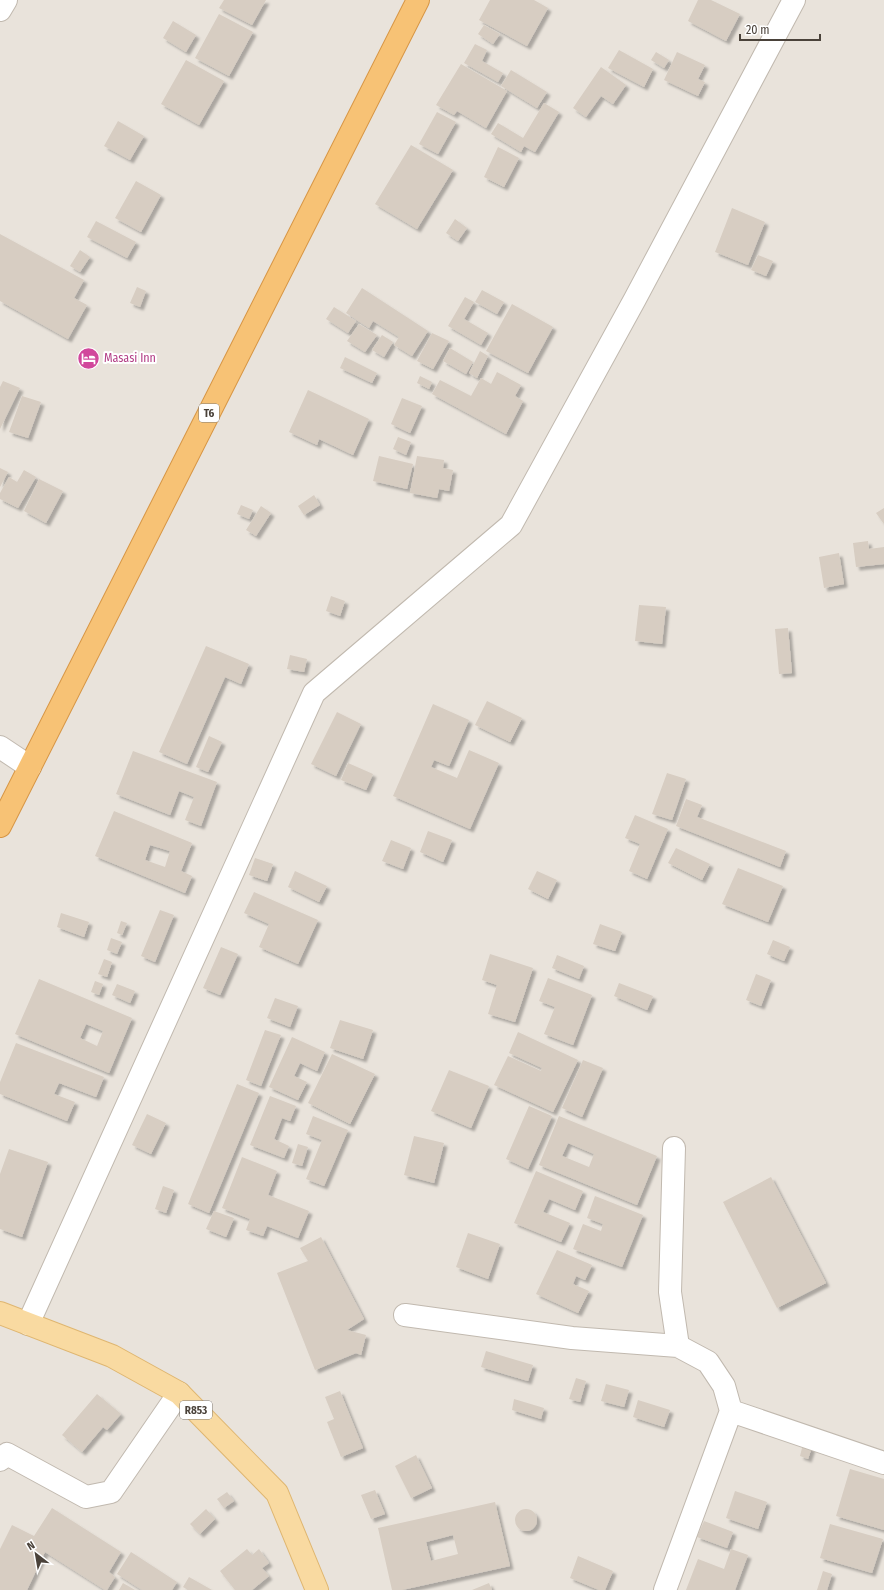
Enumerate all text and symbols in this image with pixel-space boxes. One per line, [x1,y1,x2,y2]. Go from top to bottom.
scale bar [740,16,820,42]
text: 20 m [746,23,770,37]
hotel icon: Masasi Inn [75,345,101,371]
place label: Masasi Inn [104,351,156,365]
road number: T6 [199,404,219,422]
road number: R853 [180,1401,212,1419]
north arrow [16,1534,56,1574]
text: N [25,1539,37,1553]

